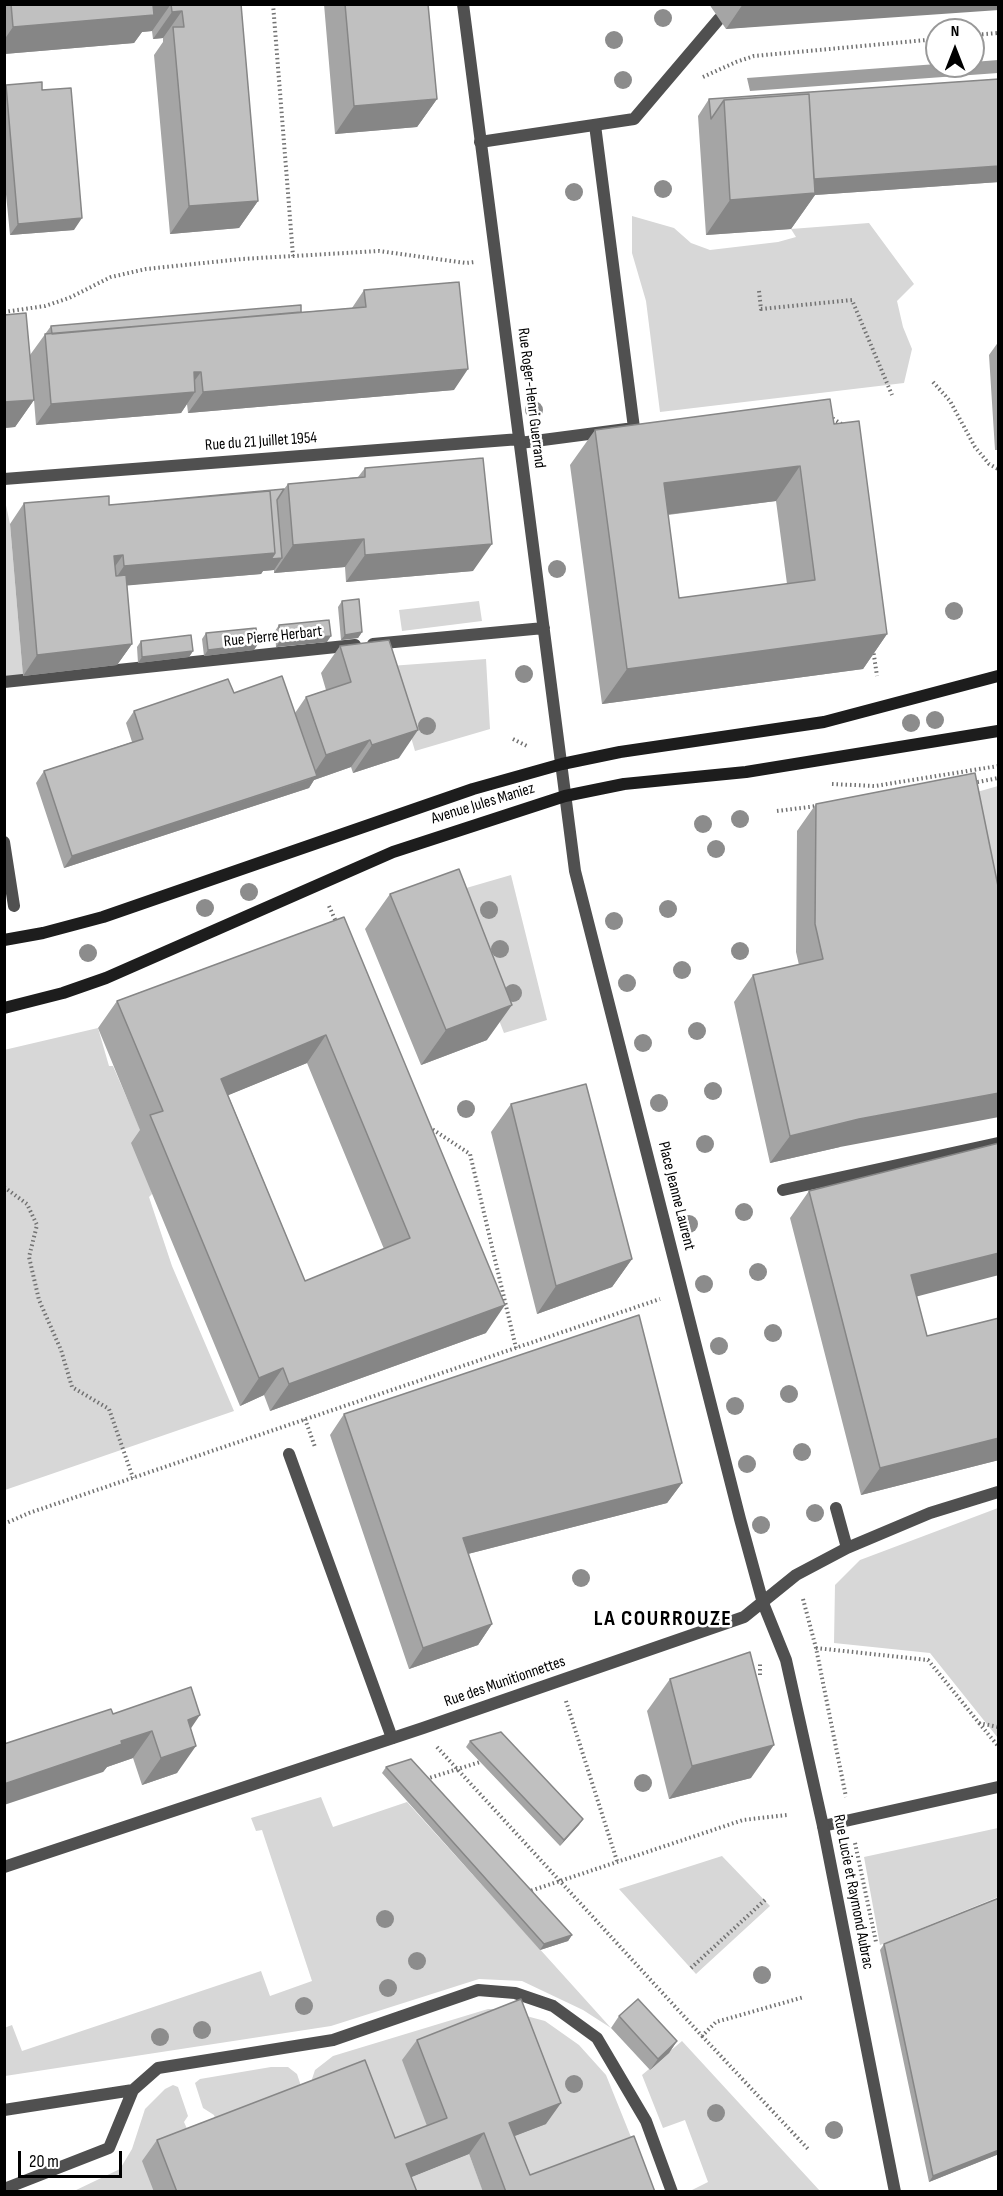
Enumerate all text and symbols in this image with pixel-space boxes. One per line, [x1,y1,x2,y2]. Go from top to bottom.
north arrow [925,18,985,78]
text: N [951,22,959,41]
street label: Rue Roger-Henri Guerrand [513,327,549,469]
street label: Rue du 21 Juillet 1954 [204,429,318,455]
street label: Rue Pierre Herbart [223,622,323,652]
street label: Avenue Jules Maniez [429,779,537,829]
street label: Place Jeanne Laurent [653,1140,699,1252]
district label: LA COURROUZE [594,1606,732,1632]
street label: Rue des Munitionnettes [442,1652,568,1712]
street label: Rue Lucie et Raymond Aubrac [829,1813,877,1971]
scale bar [21,2139,124,2177]
text: 20 m [29,2151,59,2172]

